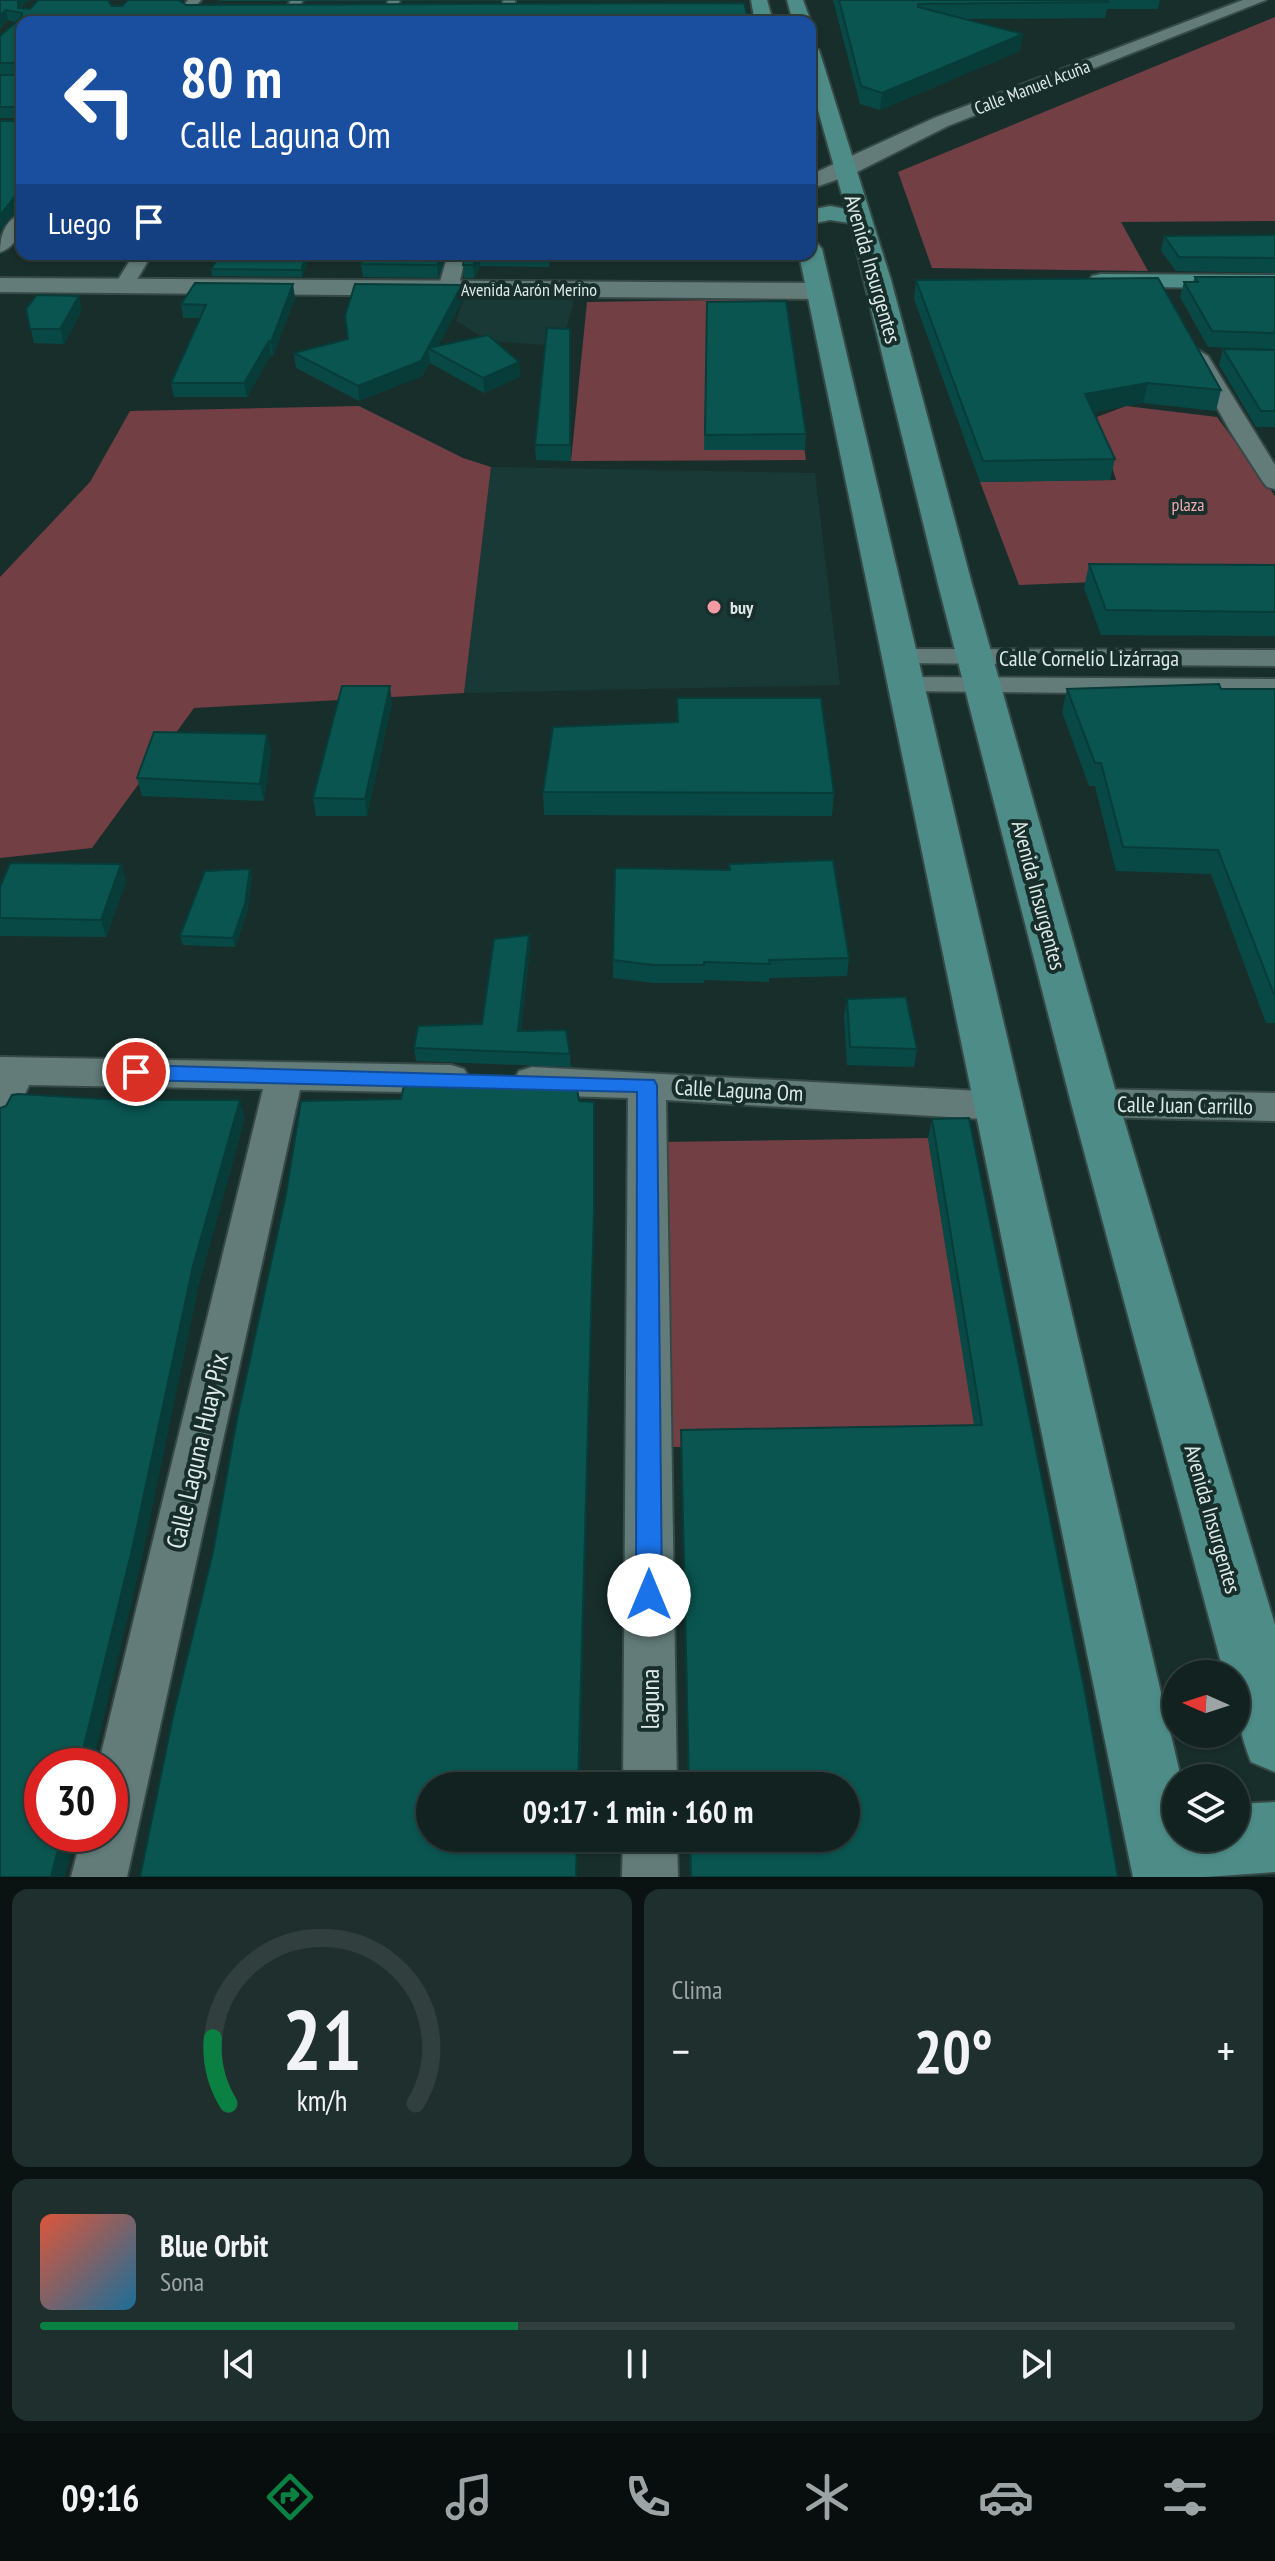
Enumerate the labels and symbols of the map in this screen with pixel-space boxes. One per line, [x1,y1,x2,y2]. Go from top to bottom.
street label: Calle Manuel Acuña [971,54,1093,120]
street label: Avenida Insurgentes [838,191,908,347]
street label: Avenida Aarón Merino [461,278,597,301]
park label: plaza [1172,493,1204,516]
place label: buy [730,596,754,619]
marker: buy [705,598,723,616]
street label: Calle Cornelio Lizárraga [999,644,1179,672]
street label: Avenida Insurgentes [1006,817,1072,973]
pin [102,1038,170,1106]
street label: Calle Laguna Om [674,1073,804,1107]
street label: Calle Juan Carrillo [1117,1090,1253,1120]
street label: Calle Laguna Huay Pix [159,1350,236,1552]
street label: Avenida Insurgentes [1178,1441,1248,1597]
position arrow [607,1553,691,1637]
north arrow [1162,1660,1250,1748]
street label: laguna [633,1669,666,1729]
speed limit sign: 30 [24,1748,128,1852]

